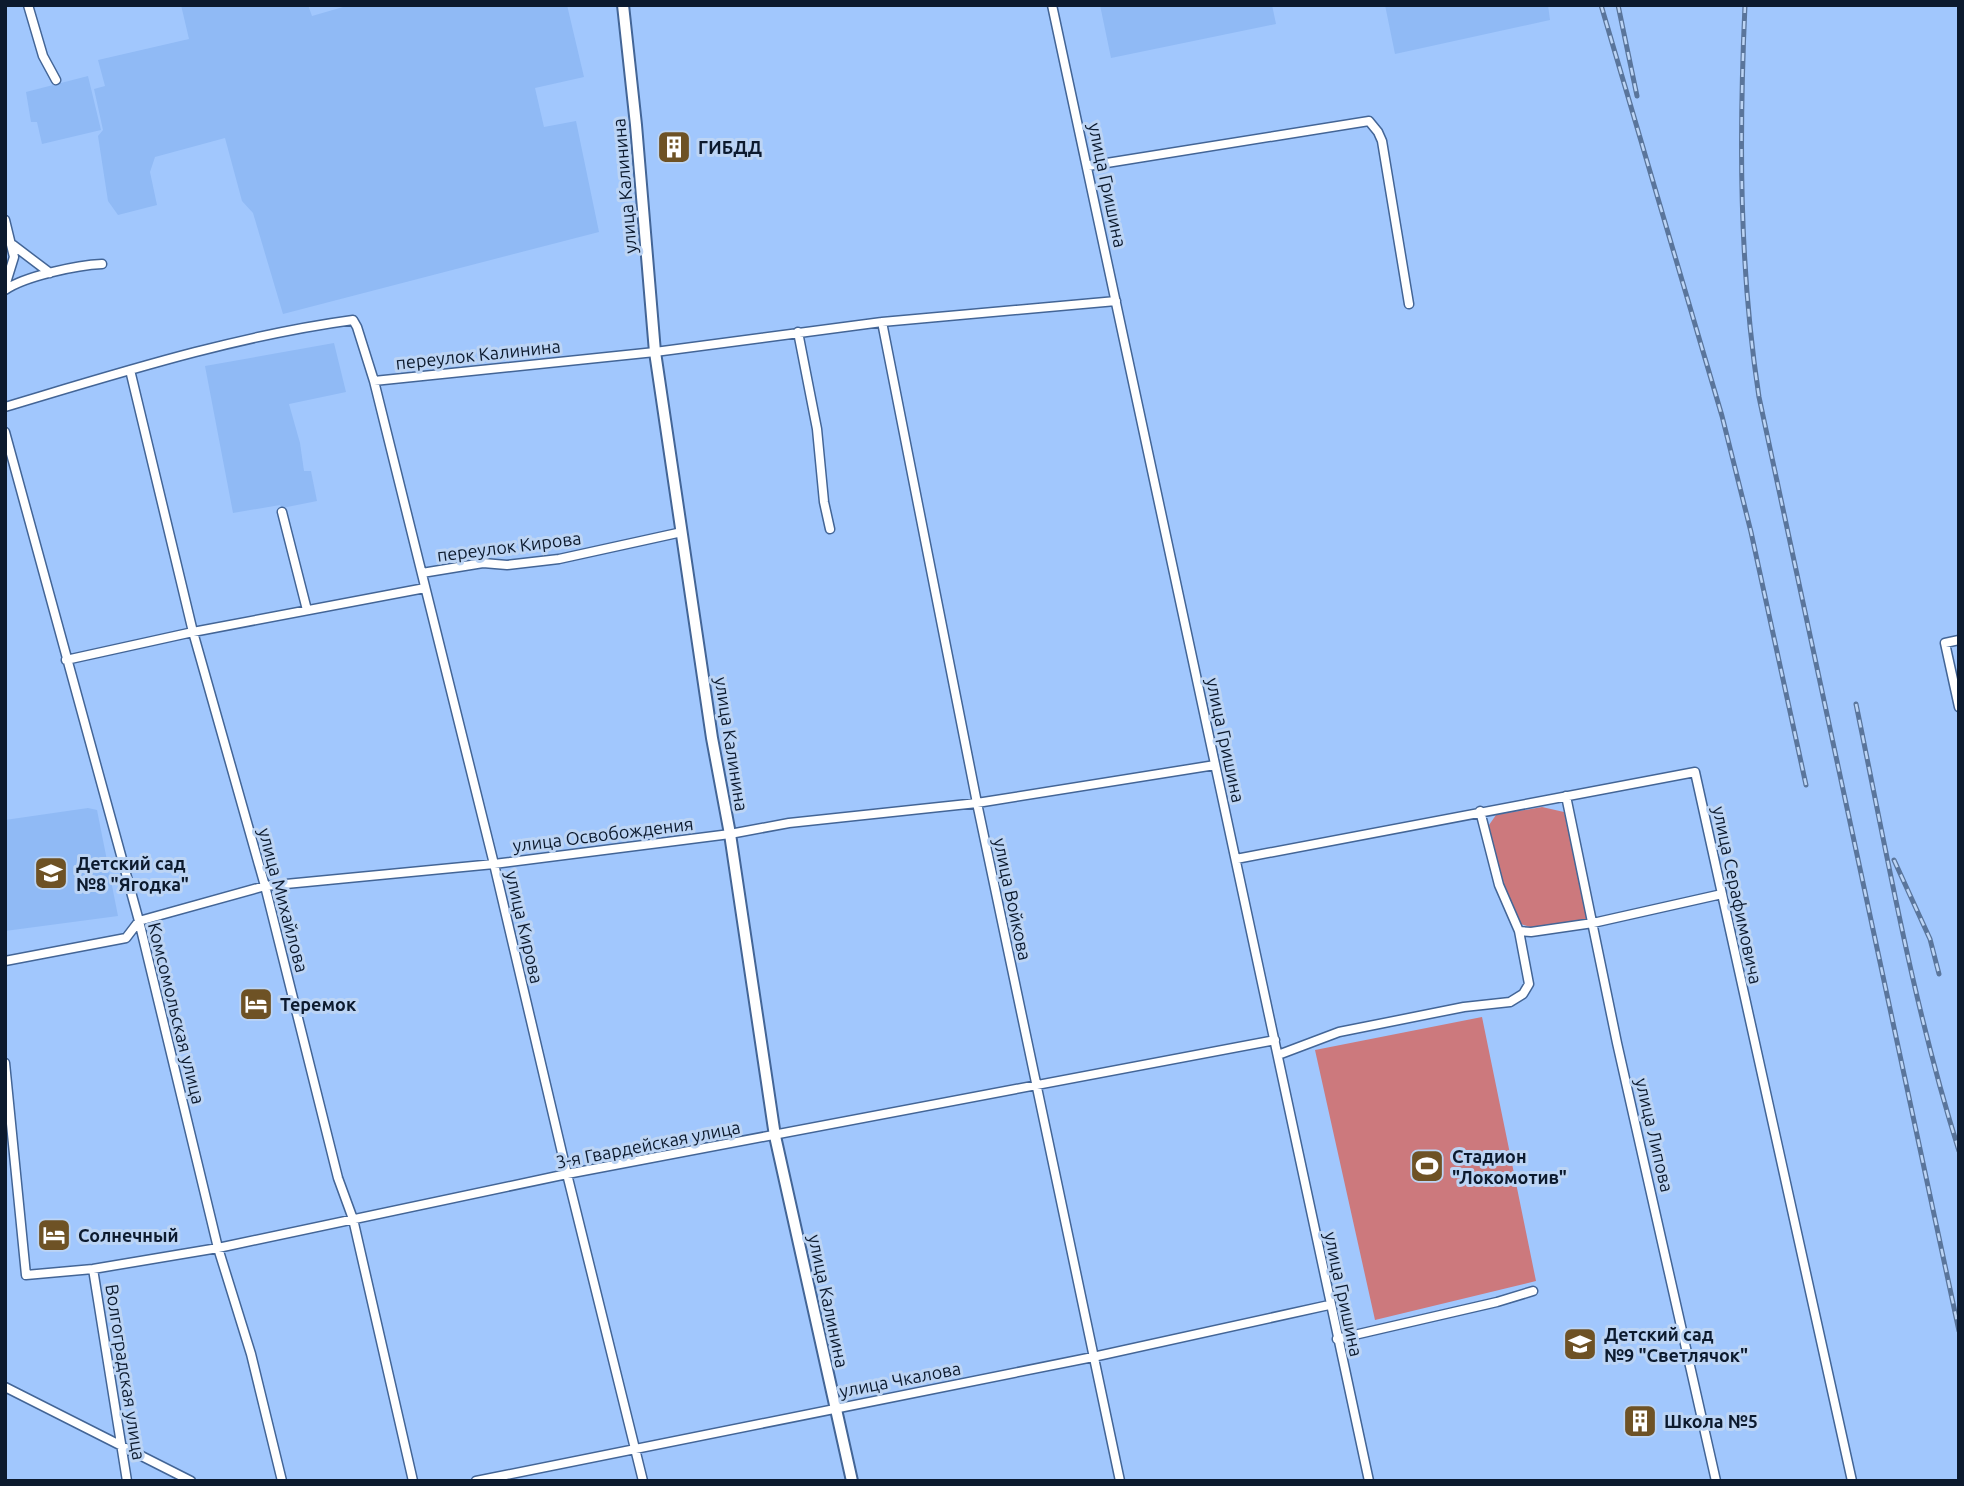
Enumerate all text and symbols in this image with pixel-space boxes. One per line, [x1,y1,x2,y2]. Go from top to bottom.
street label: улица Калинина [608,118,640,254]
street label: улица Гришина [1085,121,1131,249]
building icon: ГИБДД [655,128,693,166]
place label: ГИБДД [698,137,762,157]
street label: переулок Калинина [394,335,562,373]
street label: переулок Кирова [436,527,582,565]
street label: улица Калинина [712,675,752,813]
street label: улица Гришина [1203,676,1249,804]
street label: улица Серафимовича [1709,804,1767,986]
street label: улица Освобождения [511,813,695,855]
street label: улица Михайлова [255,825,313,975]
street label: улица Войкова [990,836,1036,962]
place label: Детский сад №8 "Ягодка" [76,853,189,894]
school or university icon: Детский сад №8 "Ягодка" [32,854,70,892]
street label: улица Кирова [502,869,548,985]
street label: Комсомольская улица [145,920,209,1106]
hotel icon: Теремок [237,985,275,1023]
place label: Теремок [280,994,357,1014]
street label: улица Липова [1632,1076,1678,1194]
street label: 3-я Гвардейская улица [554,1116,742,1172]
place label: Стадион "Локомотив" [1452,1146,1567,1187]
sports icon: Стадион "Локомотив" [1408,1147,1446,1185]
hotel icon: Солнечный [35,1216,73,1254]
place label: Солнечный [78,1225,178,1245]
street label: улица Гришина [1321,1230,1367,1358]
street label: улица Калинина [805,1233,853,1369]
street label: Волгоградская улица [102,1283,150,1461]
place label: Детский сад №9 "Светлячок" [1604,1324,1748,1365]
school or university icon: Детский сад №9 "Светлячок" [1561,1325,1599,1363]
street label: улица Чкалова [838,1357,962,1401]
building icon: Школа №5 [1621,1402,1659,1440]
place label: Школа №5 [1664,1411,1758,1431]

